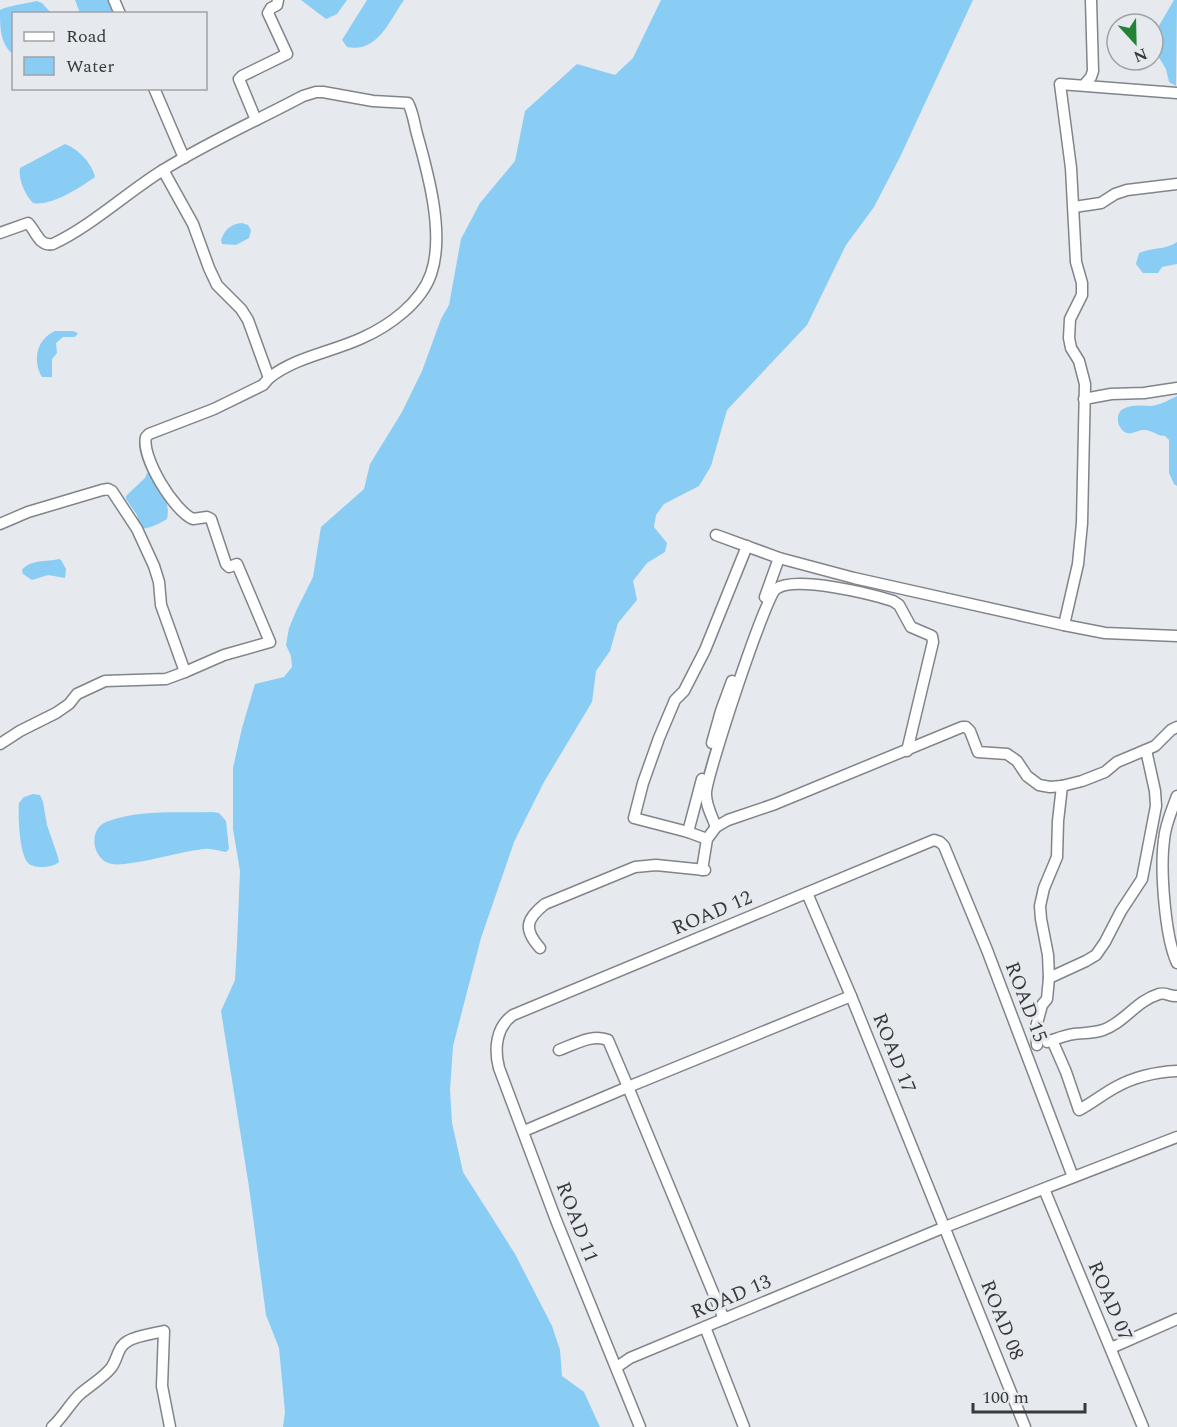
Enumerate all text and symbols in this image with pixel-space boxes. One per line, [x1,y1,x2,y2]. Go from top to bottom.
legend [12,12,207,90]
north arrow [1105,12,1165,72]
text: Road [66,23,107,50]
text: N [1130,41,1151,69]
text: Water [66,53,114,80]
street label: ROAD 12 [667,883,757,943]
street label: ROAD 15 [997,957,1055,1047]
street label: ROAD 17 [864,1008,924,1098]
street label: ROAD 11 [548,1177,606,1267]
street label: ROAD 07 [1080,1256,1140,1346]
street label: ROAD 13 [686,1267,776,1327]
street label: ROAD 08 [972,1275,1032,1365]
scale bar [973,1376,1086,1414]
text: 100 m [982,1384,1029,1411]

